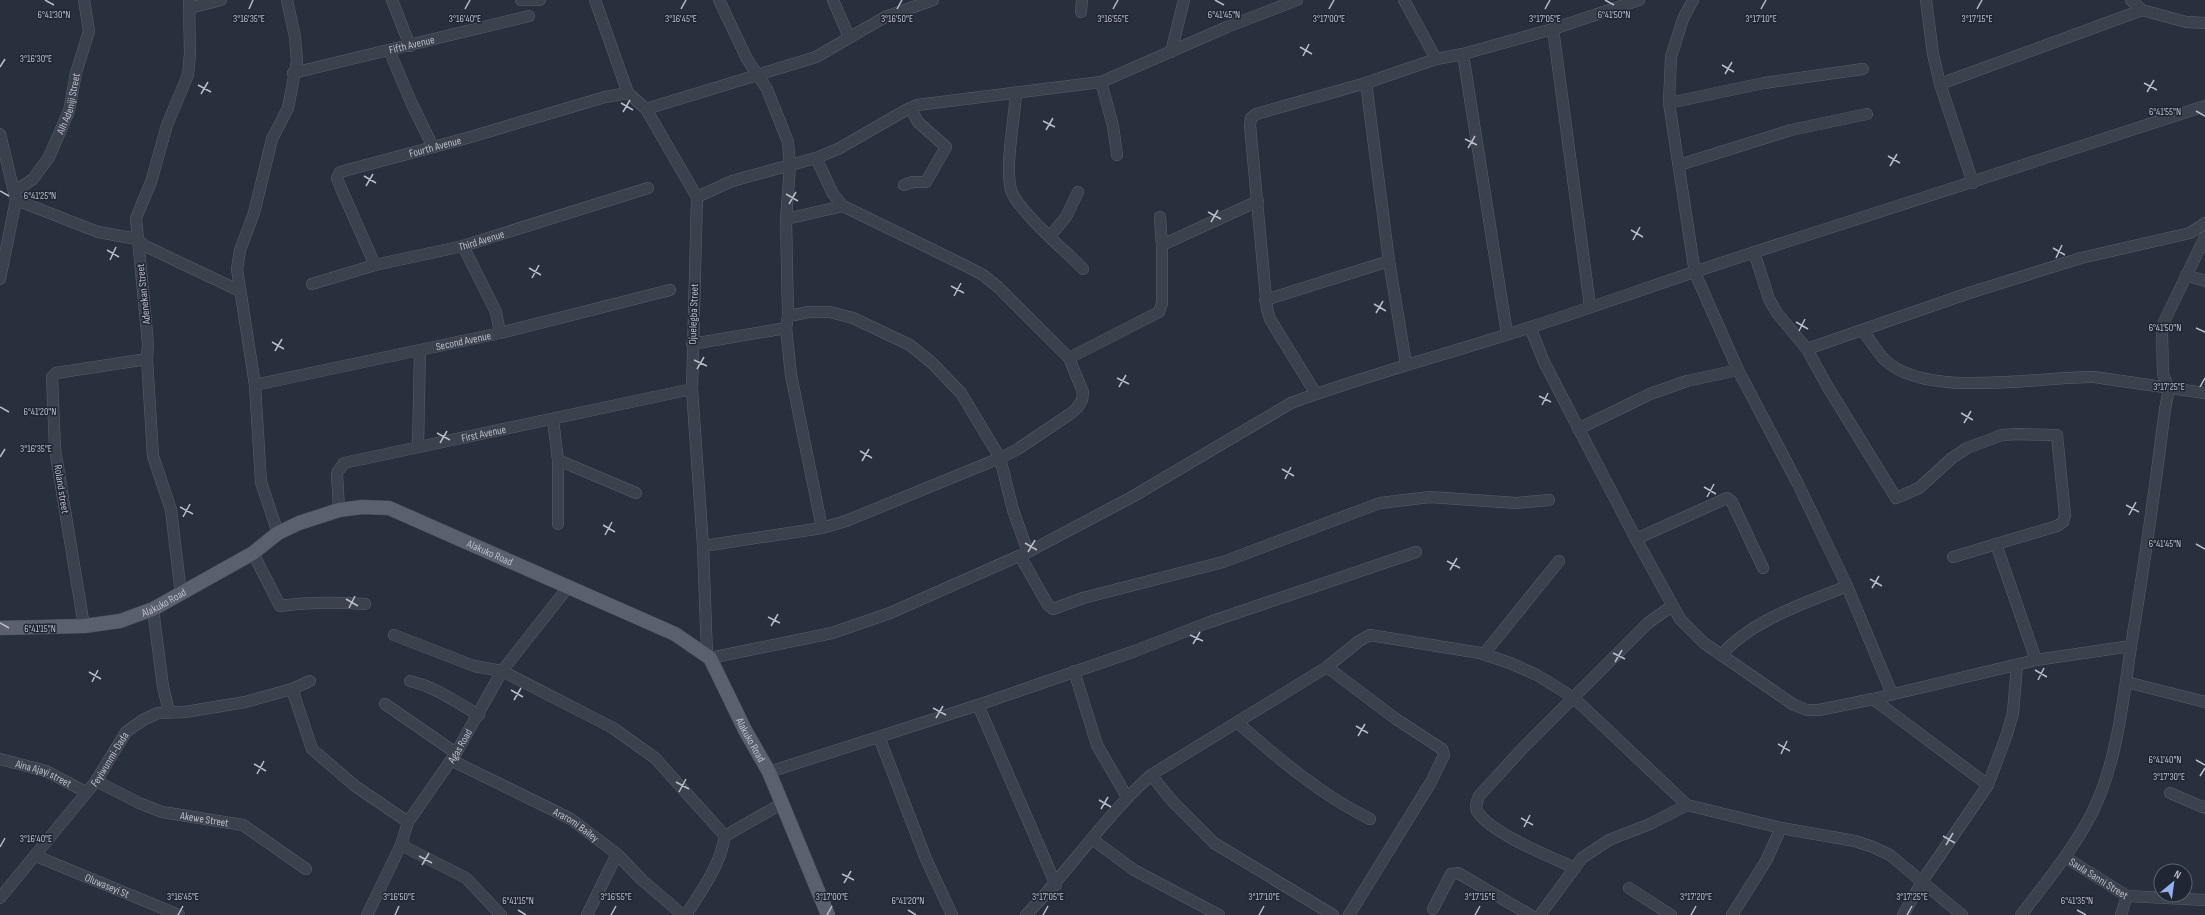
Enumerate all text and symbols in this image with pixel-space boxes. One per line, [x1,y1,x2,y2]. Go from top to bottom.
text: 6°41'30"N [38,9,70,21]
text: 6°41'45"N [1208,9,1240,21]
text: 6°41'50"N [1598,9,1630,21]
text: 3°16'35"E [233,13,265,25]
text: 3°16'40"E [449,13,481,25]
text: 3°16'45"E [665,13,697,25]
text: 3°16'50"E [881,13,913,25]
text: 3°16'55"E [1097,13,1129,25]
text: 3°17'00"E [1313,13,1345,25]
text: 3°17'05"E [1529,13,1561,25]
text: 3°17'10"E [1745,13,1777,25]
text: 3°17'15"E [1961,13,1993,25]
street label: Fifth Avenue [388,33,436,57]
text: 3°16'30"E [20,53,52,65]
street label: Alh Adeniji Street [53,72,83,137]
text: 6°41'55"N [2149,106,2181,118]
street label: Fourth Avenue [408,134,463,160]
text: 6°41'25"N [24,190,56,202]
street label: Third Avenue [457,227,506,254]
street label: Adenekan Street [134,262,153,326]
street label: Ojuelegba Street [686,283,701,345]
text: 6°41'50"N [2149,322,2181,334]
street label: Second Avenue [435,329,492,353]
text: 3°17'25"E [2153,381,2185,393]
text: 6°41'20"N [24,406,56,418]
street label: First Avenue [460,423,507,445]
text: 3°16'35"E [20,443,52,455]
street label: Roland street [51,464,72,515]
street label: Alakuko Road [464,537,515,569]
text: 6°41'45"N [2149,538,2181,550]
street label: Alakuko Road [139,586,189,620]
text: 6°41'15"N [24,623,56,635]
street label: Alakuko Road [733,715,768,765]
street label: Agas Road [444,726,475,767]
street label: Feyiwunmi-Dada [88,730,131,789]
text: 6°41'40"N [2149,754,2181,766]
street label: Aina Ajayi street [13,757,74,791]
text: 3°17'30"E [2153,771,2185,783]
street label: Araromi Bailey [550,805,602,845]
street label: Akewe Street [178,809,230,830]
text: 3°16'40"E [20,833,52,845]
street label: Saula Sanni Street [2067,855,2131,902]
north arrow [2153,863,2193,903]
text: N [2172,868,2183,882]
street label: Oluwaseyi St [83,871,132,901]
text: 3°16'45"E [167,891,199,903]
text: 3°16'50"E [383,891,415,903]
text: 3°16'55"E [600,891,632,903]
text: 3°17'00"E [816,891,848,903]
text: 3°17'05"E [1032,891,1064,903]
text: 3°17'10"E [1248,891,1280,903]
text: 3°17'15"E [1464,891,1496,903]
text: 3°17'20"E [1680,891,1712,903]
text: 3°17'25"E [1896,891,1928,903]
text: 6°41'15"N [502,895,534,907]
text: 6°41'20"N [892,895,924,907]
text: 6°41'35"N [2061,895,2093,907]

